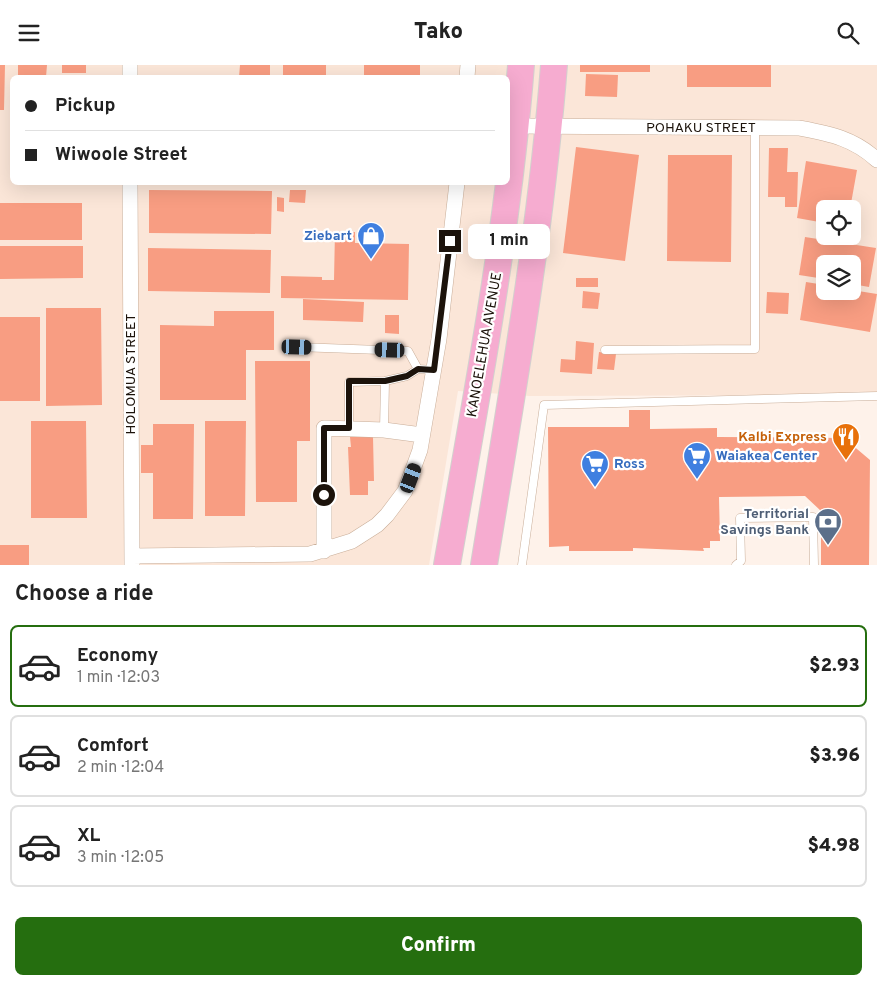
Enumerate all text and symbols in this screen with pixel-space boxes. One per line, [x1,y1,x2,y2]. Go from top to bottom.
icon: menu [15,19,43,47]
text: Tako [414,19,463,46]
icon: search [834,19,862,47]
text: Pickup [55,94,115,118]
street label: POHAKU STREET [646,120,756,137]
text: Wiwoole Street [55,143,188,167]
map controls [816,200,861,300]
button: locate [816,200,861,245]
shop icon: Ziebart [356,221,386,260]
callout: 1 min [468,223,550,259]
place label: Ziebart [304,228,352,245]
route end [439,230,461,252]
text: 1 min [489,231,529,251]
button: layers [816,255,861,300]
street label: KANOELEHUA AVENUE [464,271,506,419]
street label: HOLOMUA STREET [123,314,140,434]
car [281,339,312,355]
car [374,342,405,358]
restaurant icon: Kalbi Express [831,422,861,461]
place label: Kalbi Express [738,429,827,446]
supermarket icon: Waiakea Center [682,441,712,480]
place label: Waiakea Center [716,448,817,465]
supermarket icon: Ross [580,449,610,488]
place label: Ross [614,456,645,473]
car [398,461,423,495]
route start [313,484,335,506]
place label: Territorial Savings Bank [720,506,809,539]
bank icon: Territorial Savings Bank [813,507,843,546]
text: Choose a ride [15,581,153,608]
icon: car [17,644,62,689]
text: Economy [77,644,158,668]
text: $2.93 [809,654,860,678]
text: 1 min · 12:03 [77,668,160,688]
icon: car [17,734,62,779]
text: Comfort [77,734,149,758]
text: $3.96 [809,744,860,768]
text: 2 min · 12:04 [77,758,164,778]
icon: car [17,824,62,869]
text: XL [77,824,100,848]
text: $4.98 [808,834,860,858]
text: 3 min · 12:05 [77,848,164,868]
button: Confirm [15,917,862,975]

